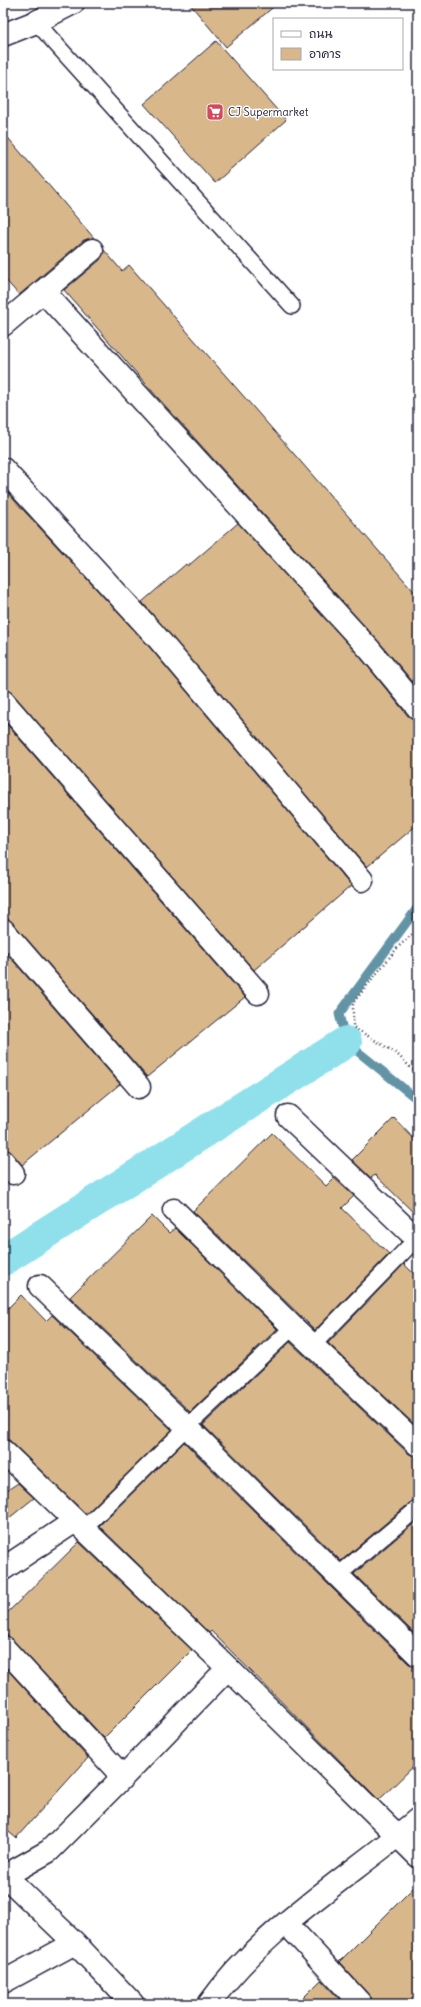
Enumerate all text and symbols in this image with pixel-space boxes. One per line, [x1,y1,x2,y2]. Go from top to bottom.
legend [273,18,403,70]
text: ถนน [309,26,333,41]
text: อาคาร [309,46,341,61]
supermarket icon: CJ Supermarket [205,102,225,122]
place label: CJ Supermarket [228,105,309,119]

